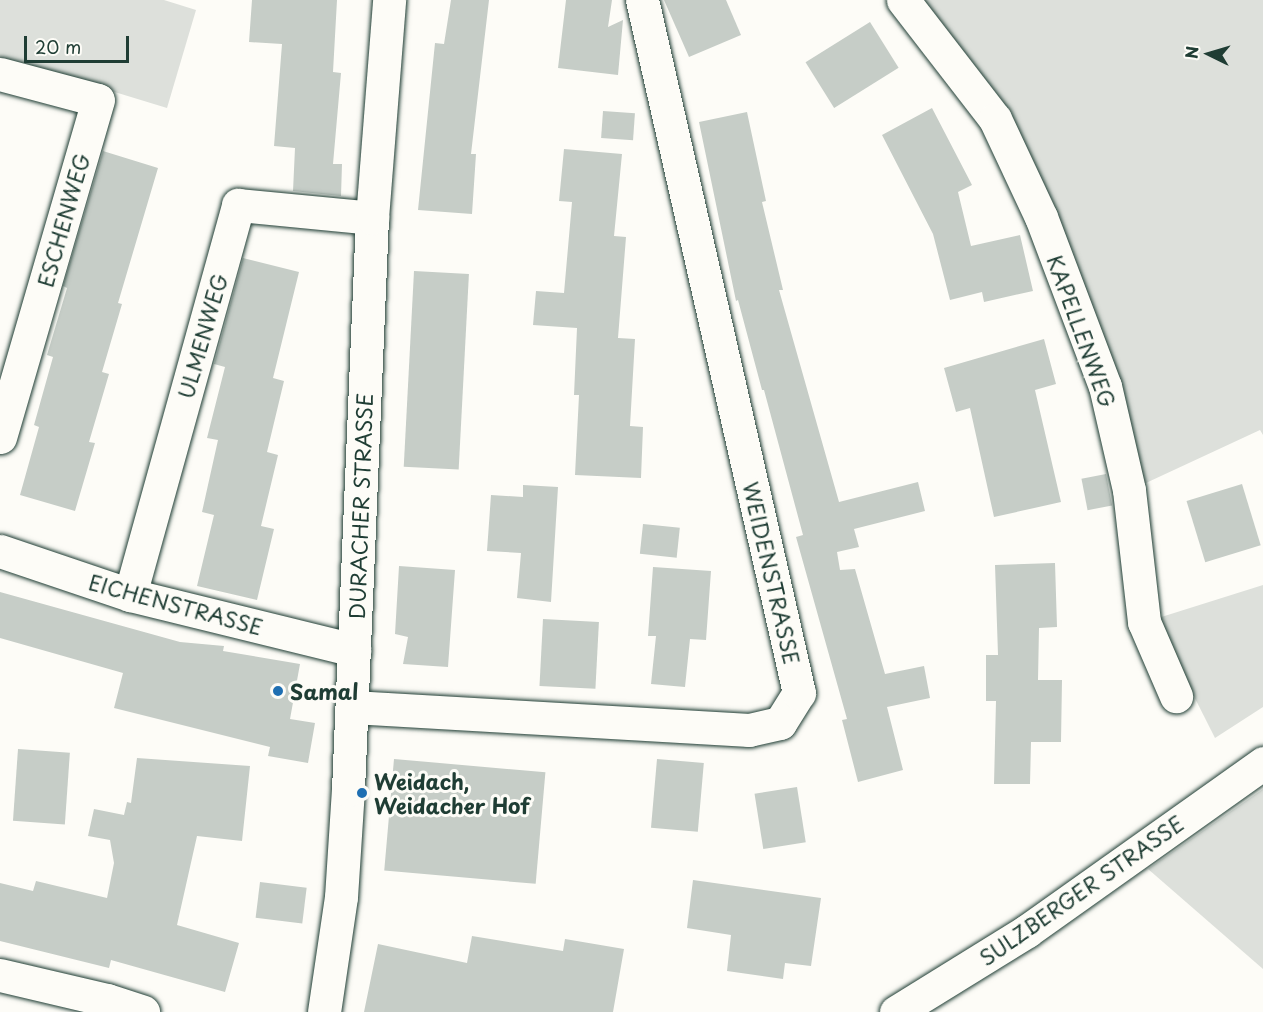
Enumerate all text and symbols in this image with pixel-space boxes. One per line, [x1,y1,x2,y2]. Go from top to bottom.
scale bar [27,24,132,62]
north arrow [1179,24,1239,84]
text: 20 m [35,33,81,60]
text: N [1179,45,1204,60]
street label: ESCHENWEG [32,150,94,290]
street label: KAPELLENWEG [1043,251,1121,411]
street label: ULMENWEG [172,271,232,401]
street label: DURACHER STRASSE [343,392,377,620]
street label: WEIDENSTRASSE [739,479,805,667]
street label: EICHENSTRASSE [86,569,266,639]
place label: Samal [290,678,358,704]
marker: Samal [271,684,285,698]
place label: Weidach, Weidacher Hof [374,768,531,818]
marker: Weidach, Weidacher Hof [355,786,369,800]
street label: SULZBERGER STRASSE [973,809,1189,971]

